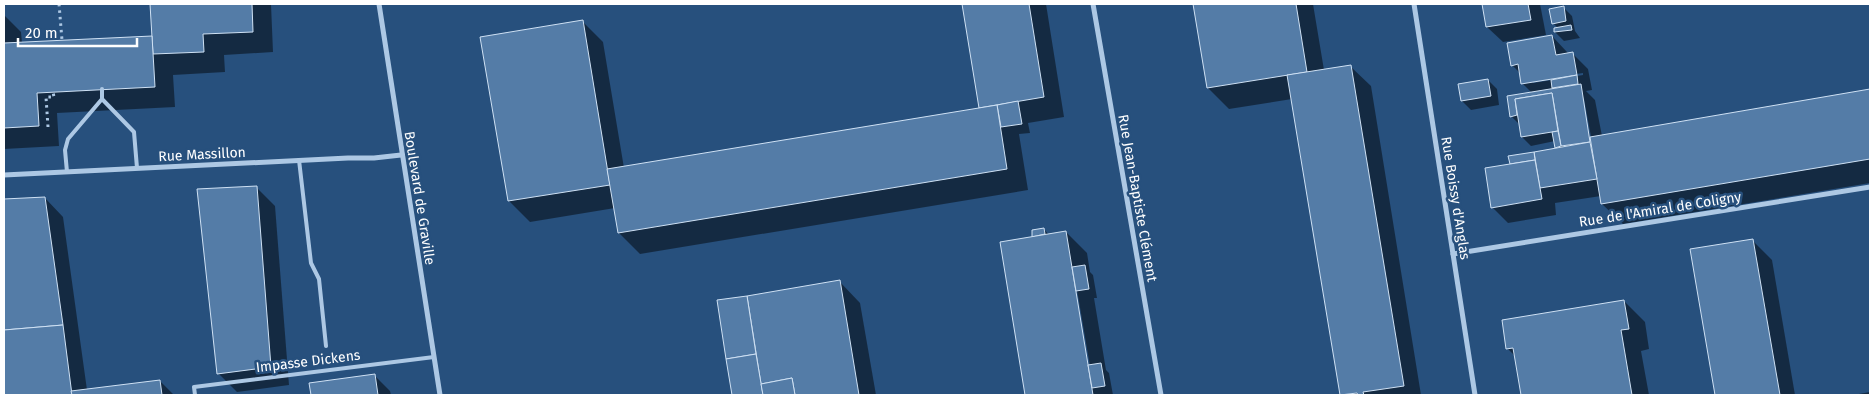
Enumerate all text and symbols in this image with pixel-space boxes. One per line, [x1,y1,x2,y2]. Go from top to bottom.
scale bar [18,15,136,47]
text: 20 m [25,24,58,42]
street label: Rue Jean-Baptiste Clément [1114,113,1161,284]
street label: Boulevard de Graville [401,130,438,266]
street label: Rue Boissy d'Anglas [1437,135,1474,261]
street label: Rue Massillon [158,144,246,165]
street label: Rue de l'Amiral de Coligny [1578,188,1743,231]
street label: Impasse Dickens [255,347,362,376]

